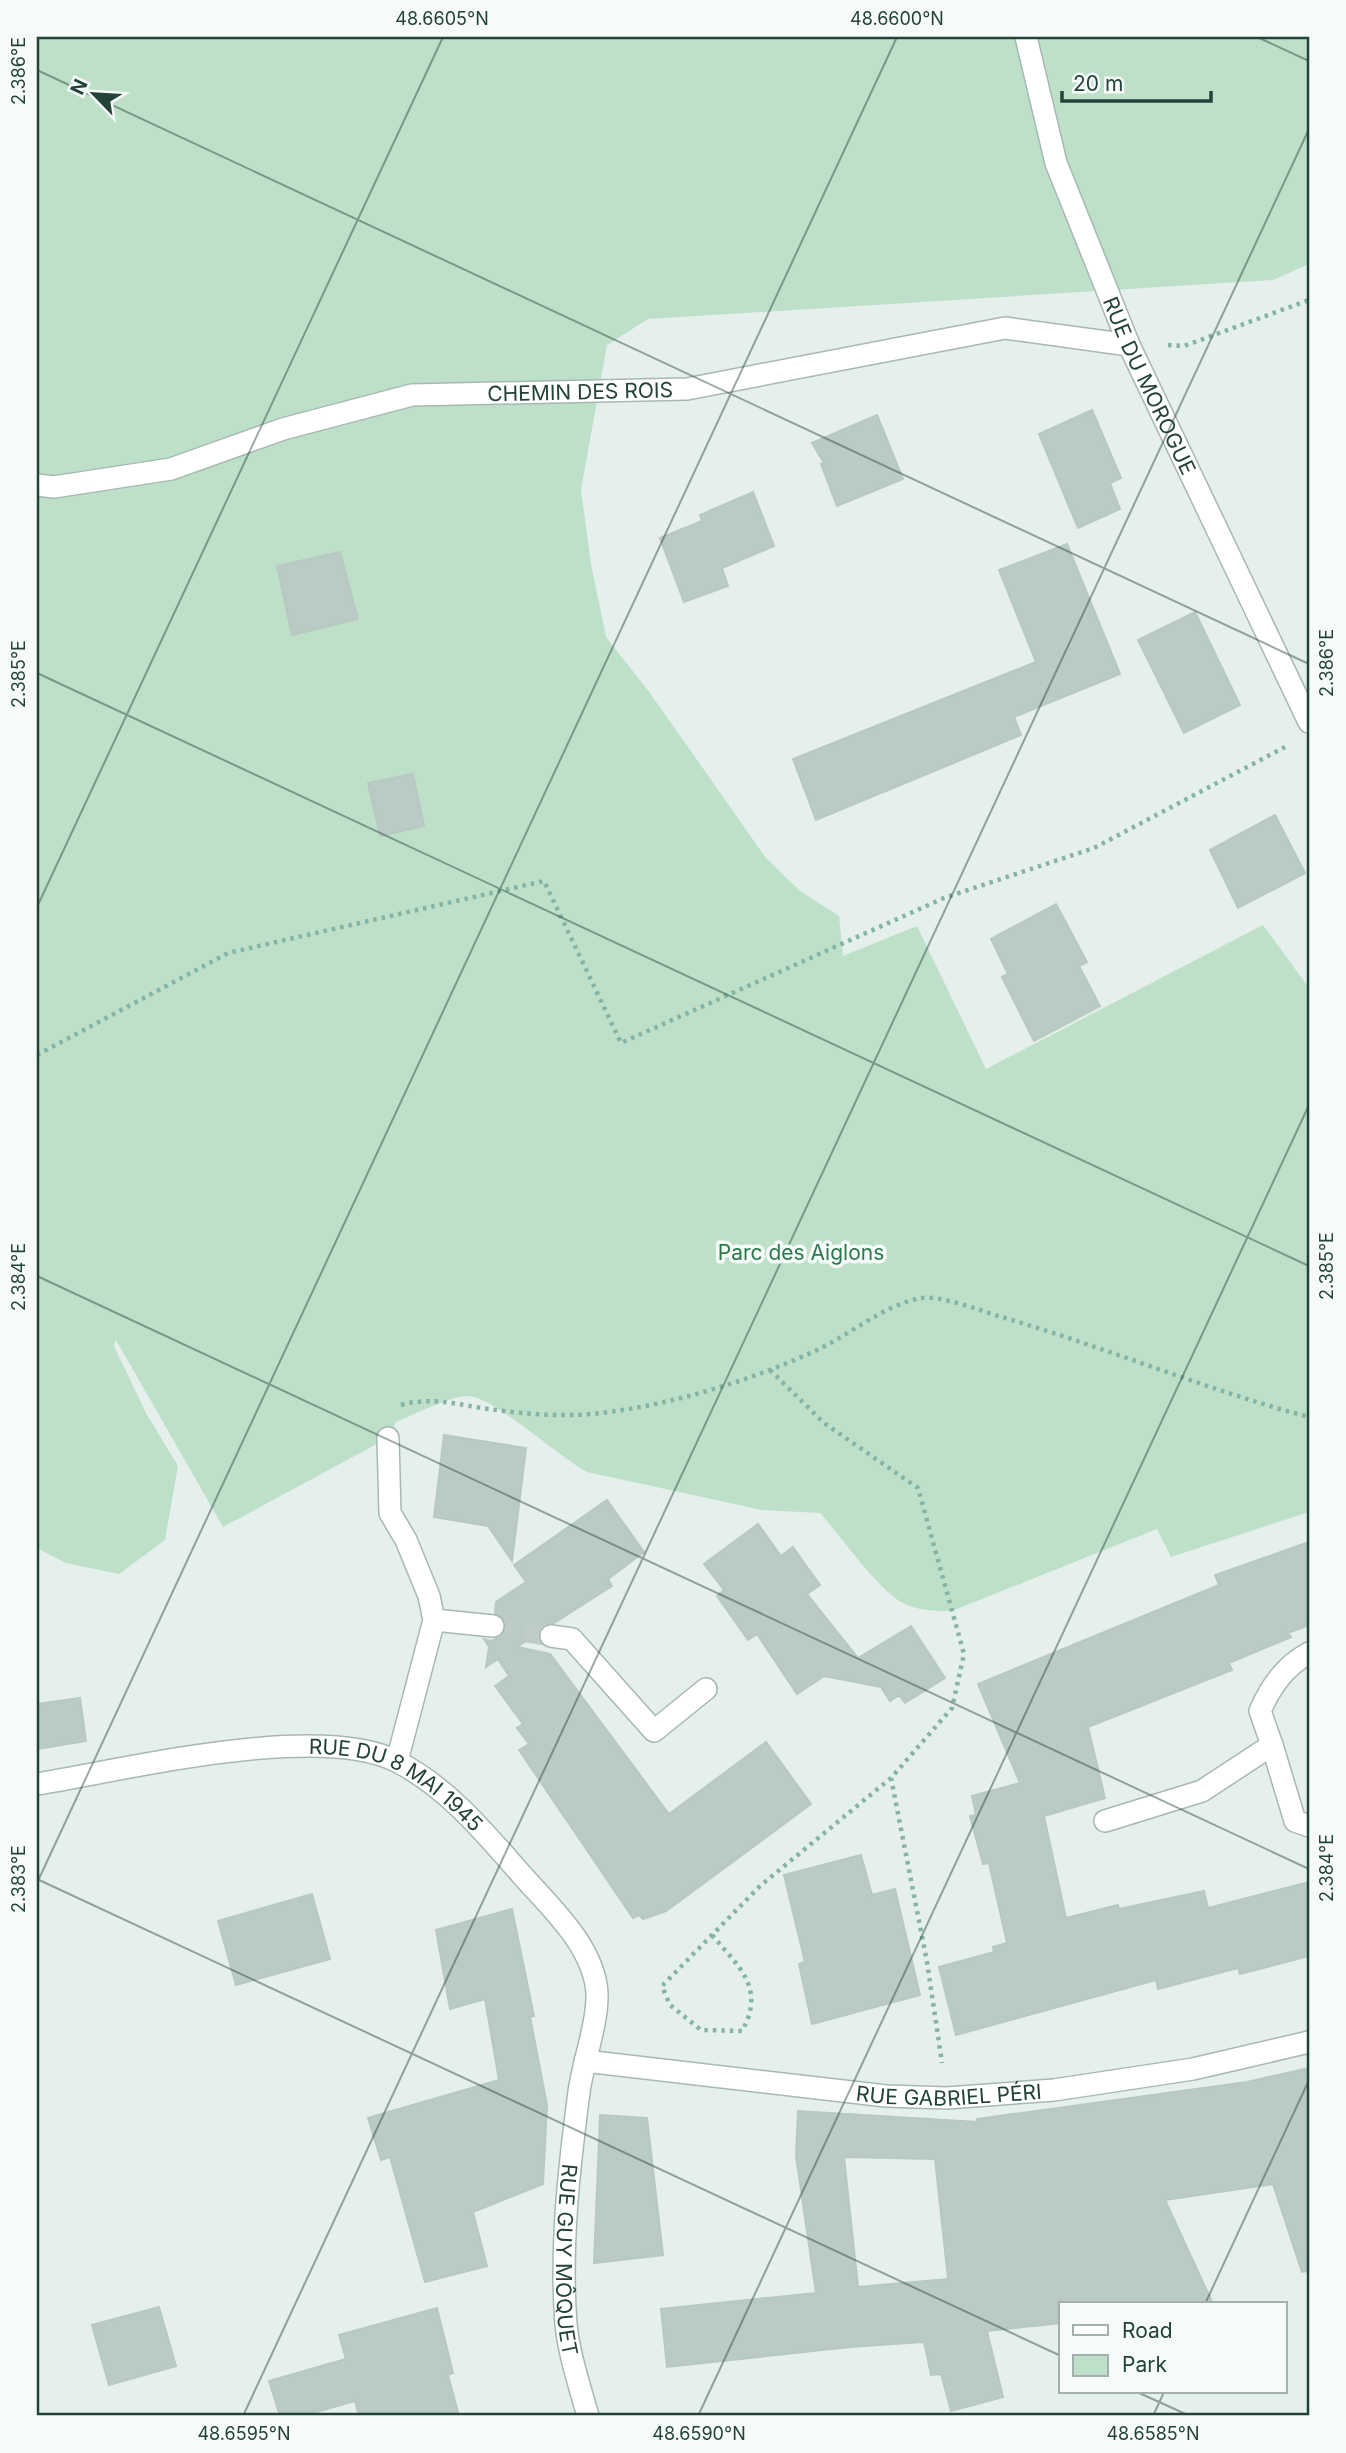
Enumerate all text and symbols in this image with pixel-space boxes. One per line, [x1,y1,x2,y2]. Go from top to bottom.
text: 48.6605°N [395,8,489,29]
text: 48.6600°N [850,8,944,29]
text: 2.386°E [8,37,29,105]
north arrow [60,60,130,130]
scale bar [1062,60,1211,104]
text: 20 m [1073,71,1123,96]
text: N [66,76,93,98]
street label: RUE DU MOROGUE [1098,293,1201,478]
street label: CHEMIN DES ROIS [487,377,673,406]
text: 2.386°E [1316,629,1337,697]
text: 2.385°E [8,640,29,708]
text: 2.385°E [1316,1232,1337,1300]
park label: Parc des Aiglons [718,1240,884,1265]
text: 2.384°E [8,1243,29,1311]
street label: RUE DU 8 MAI 1945 [309,1733,488,1836]
text: 2.384°E [1316,1834,1337,1902]
text: 2.383°E [8,1845,29,1913]
street label: RUE GABRIEL PÉRI [855,2078,1043,2110]
street label: RUE GUY MÔQUET [552,2163,583,2358]
legend [1059,2302,1286,2394]
text: Road [1122,2318,1173,2343]
text: Park [1122,2352,1167,2377]
text: 48.6595°N [197,2423,291,2444]
text: 48.6590°N [652,2423,746,2444]
text: 48.6585°N [1106,2423,1200,2444]

